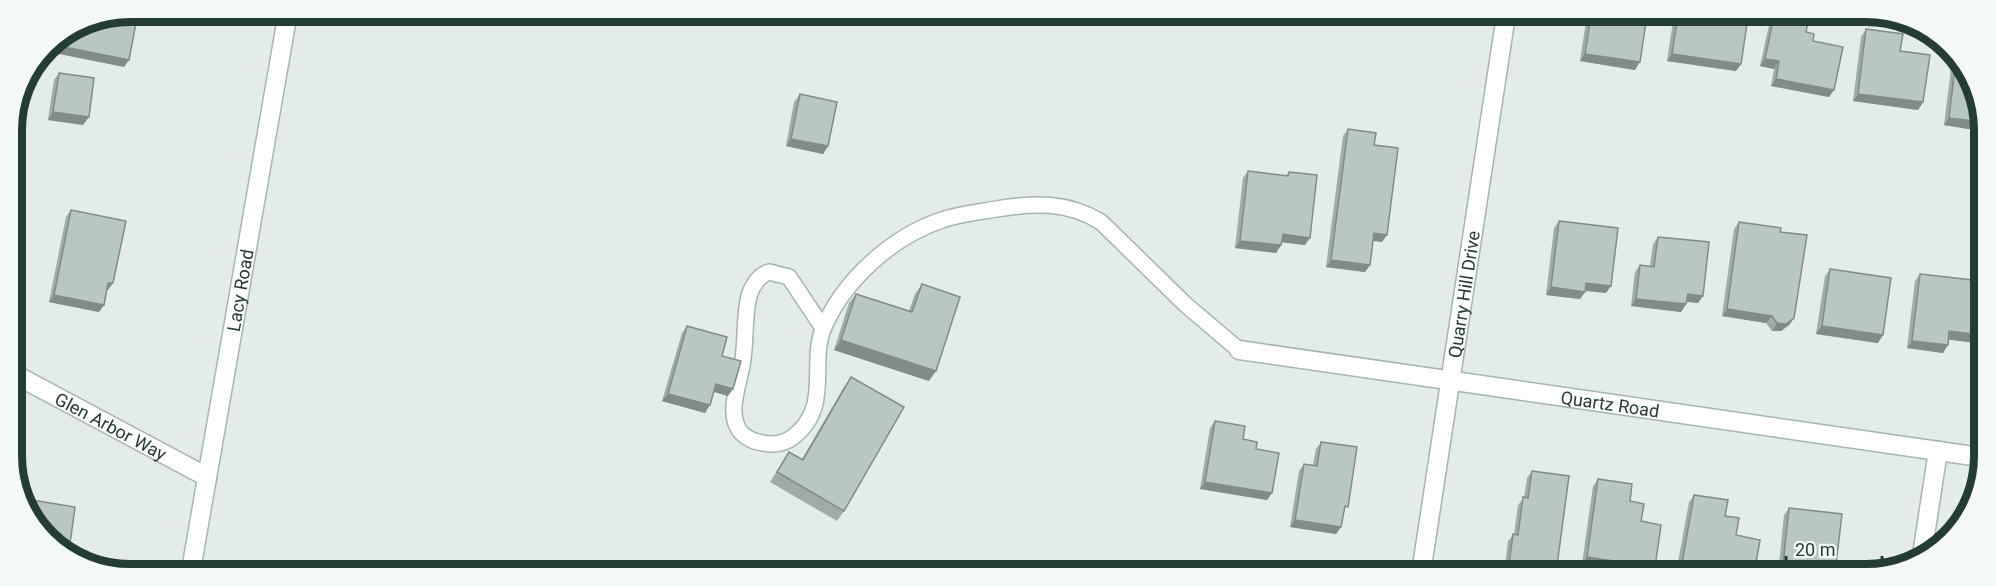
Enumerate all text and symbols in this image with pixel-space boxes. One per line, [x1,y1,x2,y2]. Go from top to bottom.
street label: Quarry Hill Drive [1443,229,1484,359]
street label: Lacy Road [222,247,257,333]
street label: Quartz Road [1560,386,1661,421]
street label: Glen Arbor Way [52,387,171,464]
scale bar [1786,529,1882,567]
text: 20 m [1795,539,1835,560]

